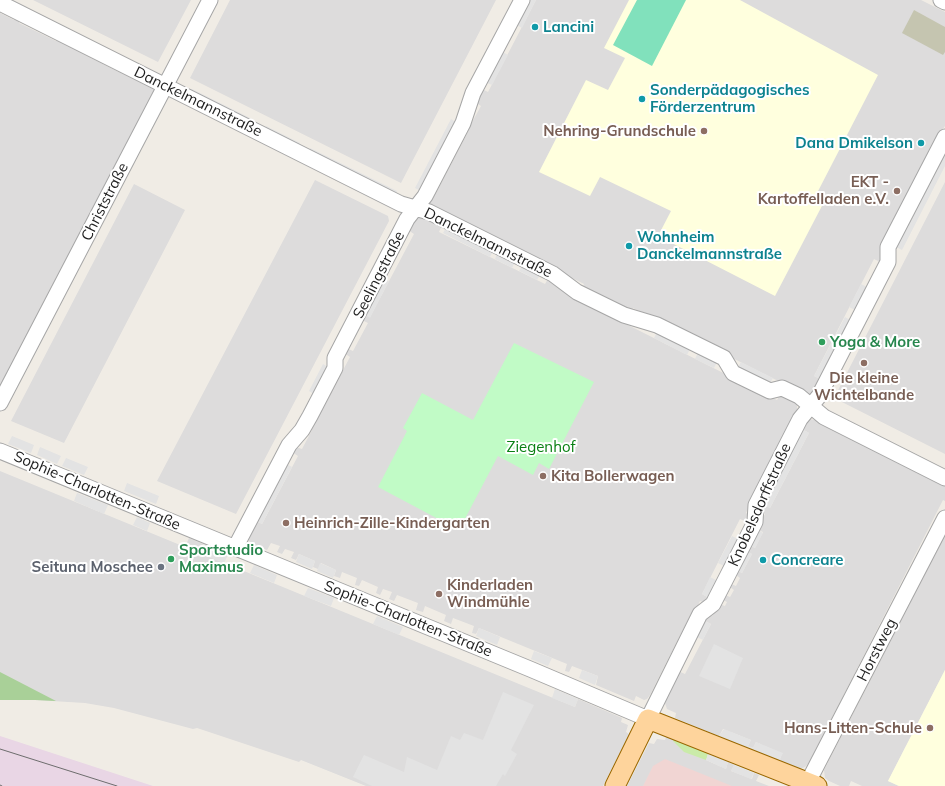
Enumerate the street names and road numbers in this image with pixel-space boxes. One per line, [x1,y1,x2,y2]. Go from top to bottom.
street label: Danckelmannstraße [131,63,265,141]
street label: Christstraße [78,160,132,244]
street label: Danckelmannstraße [421,204,555,282]
street label: Seelingstraße [349,228,409,322]
street label: Knobelsdorffstraße [725,441,795,569]
street label: Sophie-Charlotten-Straße [11,448,183,534]
street label: Sophie-Charlotten-Straße [321,577,495,661]
street label: Horstweg [853,616,901,684]

